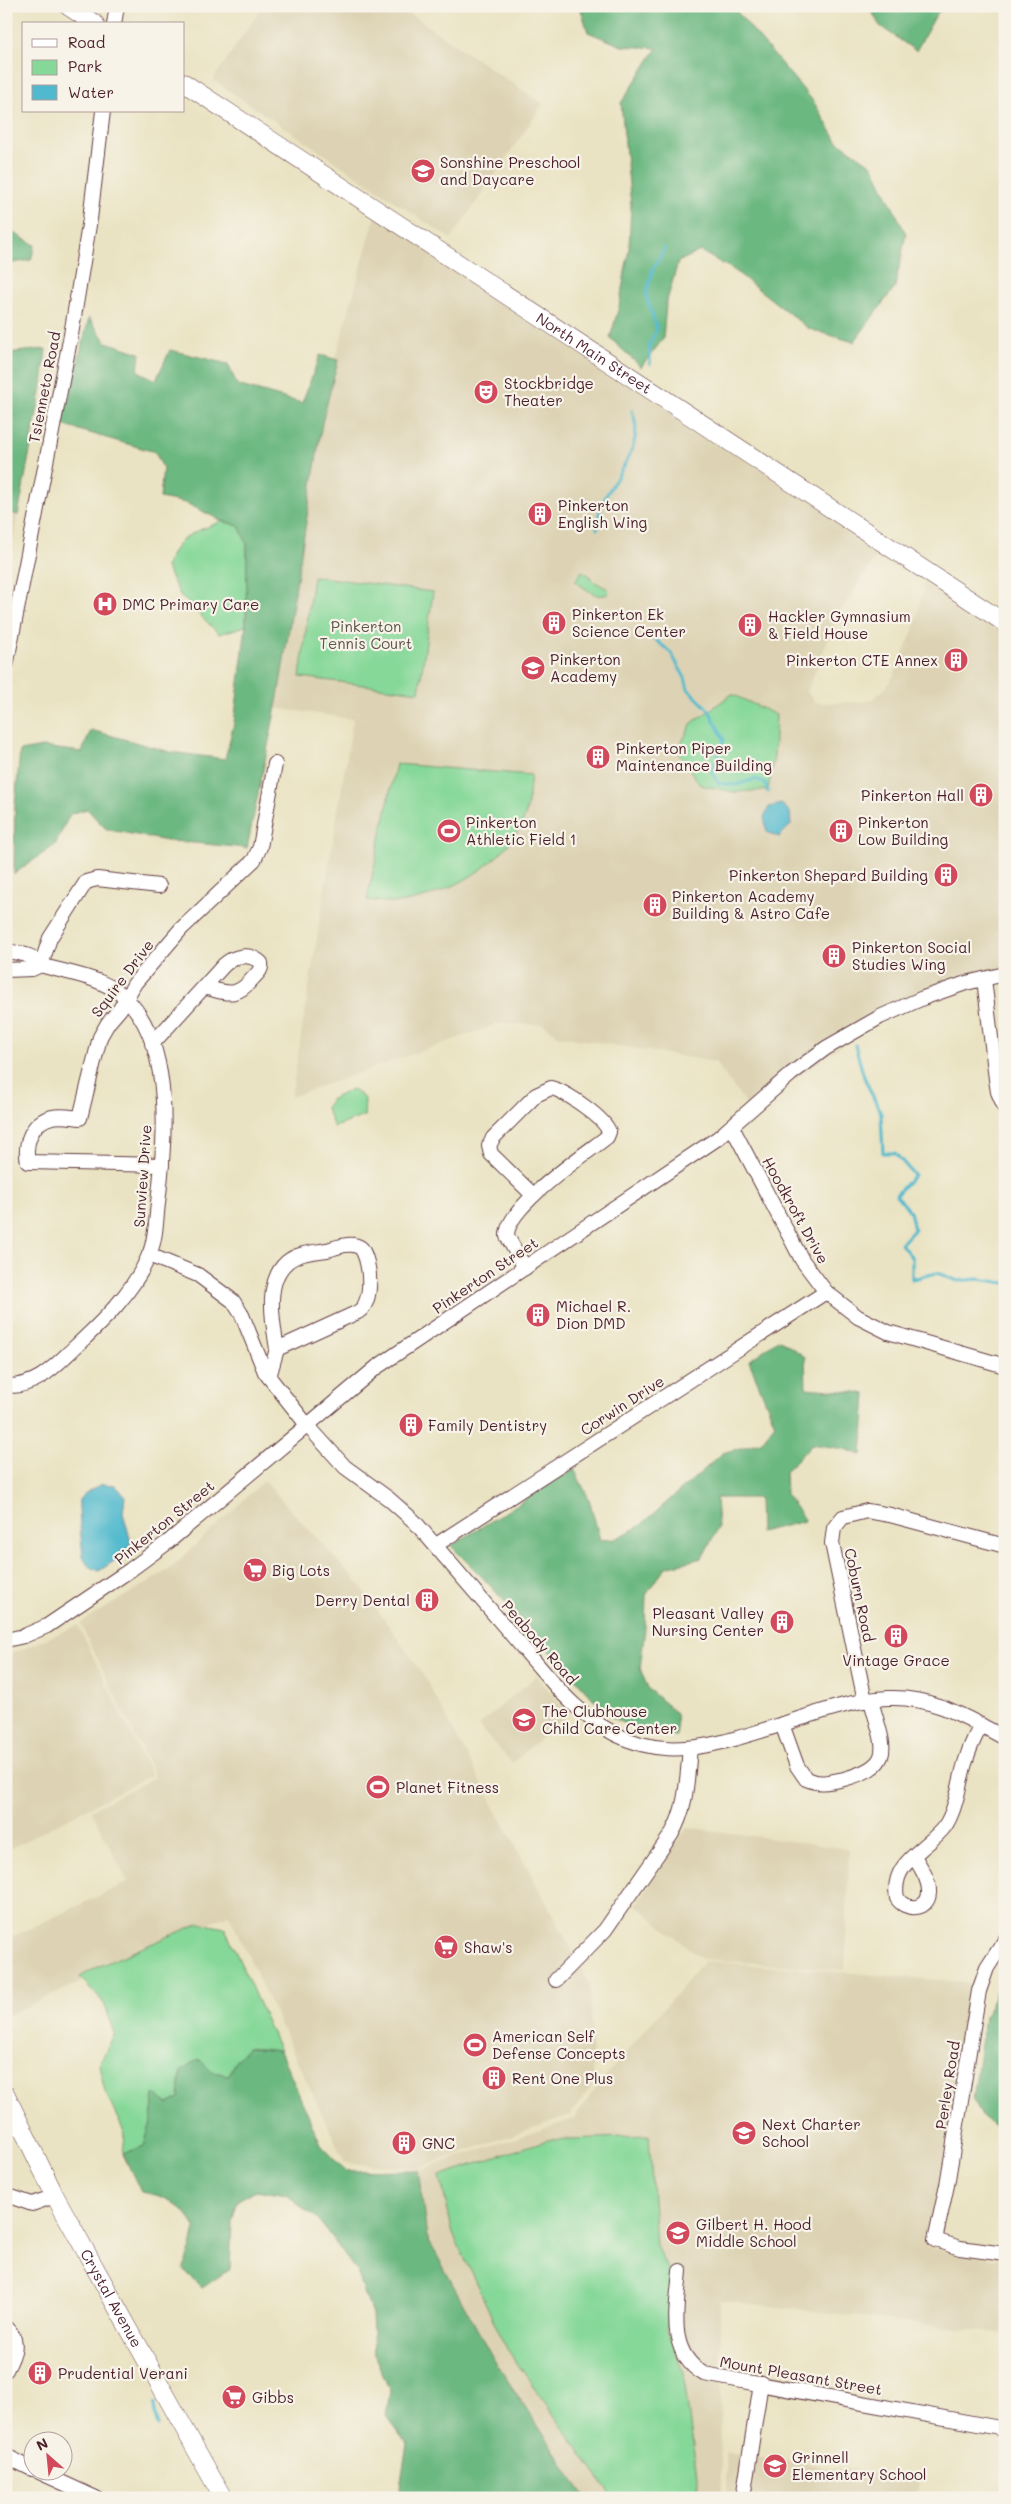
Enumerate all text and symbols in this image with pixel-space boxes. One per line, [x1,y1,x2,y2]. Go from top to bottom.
legend [22,22,185,112]
text: Road [68,32,105,52]
text: Park [68,56,102,76]
text: Water [68,82,114,102]
place label: Sonshine Preschool and Daycare [440,152,581,189]
school or university icon: Sonshine Preschool and Daycare [410,158,436,184]
street label: North Main Street [533,308,656,398]
street label: Tsienneto Road [23,330,65,444]
place label: Stockbridge Theater [504,373,594,410]
theatre icon: Stockbridge Theater [473,379,499,405]
place label: Pinkerton English Wing [558,495,648,532]
building icon: Pinkerton English Wing [527,501,553,527]
hospital icon: DMC Primary Care [92,591,118,617]
place label: DMC Primary Care [122,594,259,614]
place label: Pinkerton Ek Science Center [572,604,686,641]
place label: Hackler Gymnasium & Field House [768,606,911,643]
building icon: Pinkerton Ek Science Center [541,610,567,636]
building icon: Hackler Gymnasium & Field House [737,612,763,638]
park label: Pinkerton Tennis Court [320,616,412,653]
building icon: Pinkerton CTE Annex [943,647,969,673]
place label: Pinkerton Academy [550,649,621,686]
place label: Pinkerton CTE Annex [786,650,938,670]
school or university icon: Pinkerton Academy [520,655,546,681]
place label: Pinkerton Piper Maintenance Building [616,738,772,775]
building icon: Pinkerton Piper Maintenance Building [585,744,611,770]
building icon: Pinkerton Hall [968,782,994,808]
place label: Pinkerton Hall [861,785,964,805]
place label: Pinkerton Athletic Field 1 [466,812,576,849]
place label: Pinkerton Low Building [858,812,949,849]
sports icon: Pinkerton Athletic Field 1 [436,818,462,844]
building icon: Pinkerton Low Building [828,818,854,844]
building icon: Pinkerton Shepard Building [933,862,959,888]
place label: Pinkerton Shepard Building [729,865,928,885]
place label: Pinkerton Academy Building & Astro Cafe [672,886,830,923]
building icon: Pinkerton Academy Building & Astro Cafe [642,892,668,918]
street label: Squire Drive [86,935,158,1021]
place label: Pinkerton Social Studies Wing [852,937,971,974]
building icon: Pinkerton Social Studies Wing [821,943,847,969]
street label: Sunview Drive [128,1124,156,1228]
street label: Hoodkroft Drive [758,1153,834,1267]
street label: Pinkerton Street [428,1232,542,1318]
place label: Michael R. Dion DMD [556,1296,631,1333]
building icon: Michael R. Dion DMD [525,1302,551,1328]
street label: Corwin Drive [576,1370,668,1440]
building icon: Family Dentistry [398,1412,424,1438]
place label: Family Dentistry [428,1415,547,1435]
street label: Pinkerton Street [110,1475,218,1569]
street label: Coburn Road [840,1546,880,1644]
supermarket icon: Big Lots [242,1557,268,1583]
place label: Big Lots [272,1560,330,1580]
building icon: Derry Dental [414,1587,440,1613]
place label: Derry Dental [315,1590,410,1610]
street label: Peabody Road [498,1596,582,1688]
place label: Pleasant Valley Nursing Center [652,1603,764,1640]
building icon: Pleasant Valley Nursing Center [769,1609,795,1635]
building icon: Vintage Grace [883,1623,909,1649]
place label: Vintage Grace [842,1650,950,1670]
place label: The Clubhouse Child Care Center [542,1701,677,1738]
school or university icon: The Clubhouse Child Care Center [511,1707,537,1733]
sports icon: Planet Fitness [365,1774,391,1800]
place label: Planet Fitness [396,1777,499,1797]
supermarket icon: Shaw's [433,1934,459,1960]
place label: Shaw's [464,1937,513,1957]
place label: American Self Defense Concepts [492,2026,626,2063]
sports icon: American Self Defense Concepts [462,2032,488,2058]
street label: Perley Road [930,2039,964,2131]
building icon: Rent One Plus [481,2065,507,2091]
place label: Rent One Plus [512,2068,613,2088]
place label: Next Charter School [762,2114,861,2151]
school or university icon: Next Charter School [731,2120,757,2146]
building icon: GNC [391,2130,417,2156]
place label: GNC [422,2133,455,2153]
place label: Gilbert H. Hood Middle School [696,2214,811,2251]
school or university icon: Gilbert H. Hood Middle School [665,2220,691,2246]
street label: Crystal Avenue [76,2245,147,2351]
street label: Mount Pleasant Street [718,2351,884,2399]
building icon: Prudential Verani [27,2360,53,2386]
place label: Prudential Verani [58,2363,188,2383]
supermarket icon: Gibbs [221,2384,247,2410]
place label: Gibbs [252,2387,294,2407]
north arrow [22,2432,72,2482]
text: N [33,2433,51,2455]
place label: Grinnell Elementary School [792,2447,927,2484]
school or university icon: Grinnell Elementary School [762,2453,788,2479]

